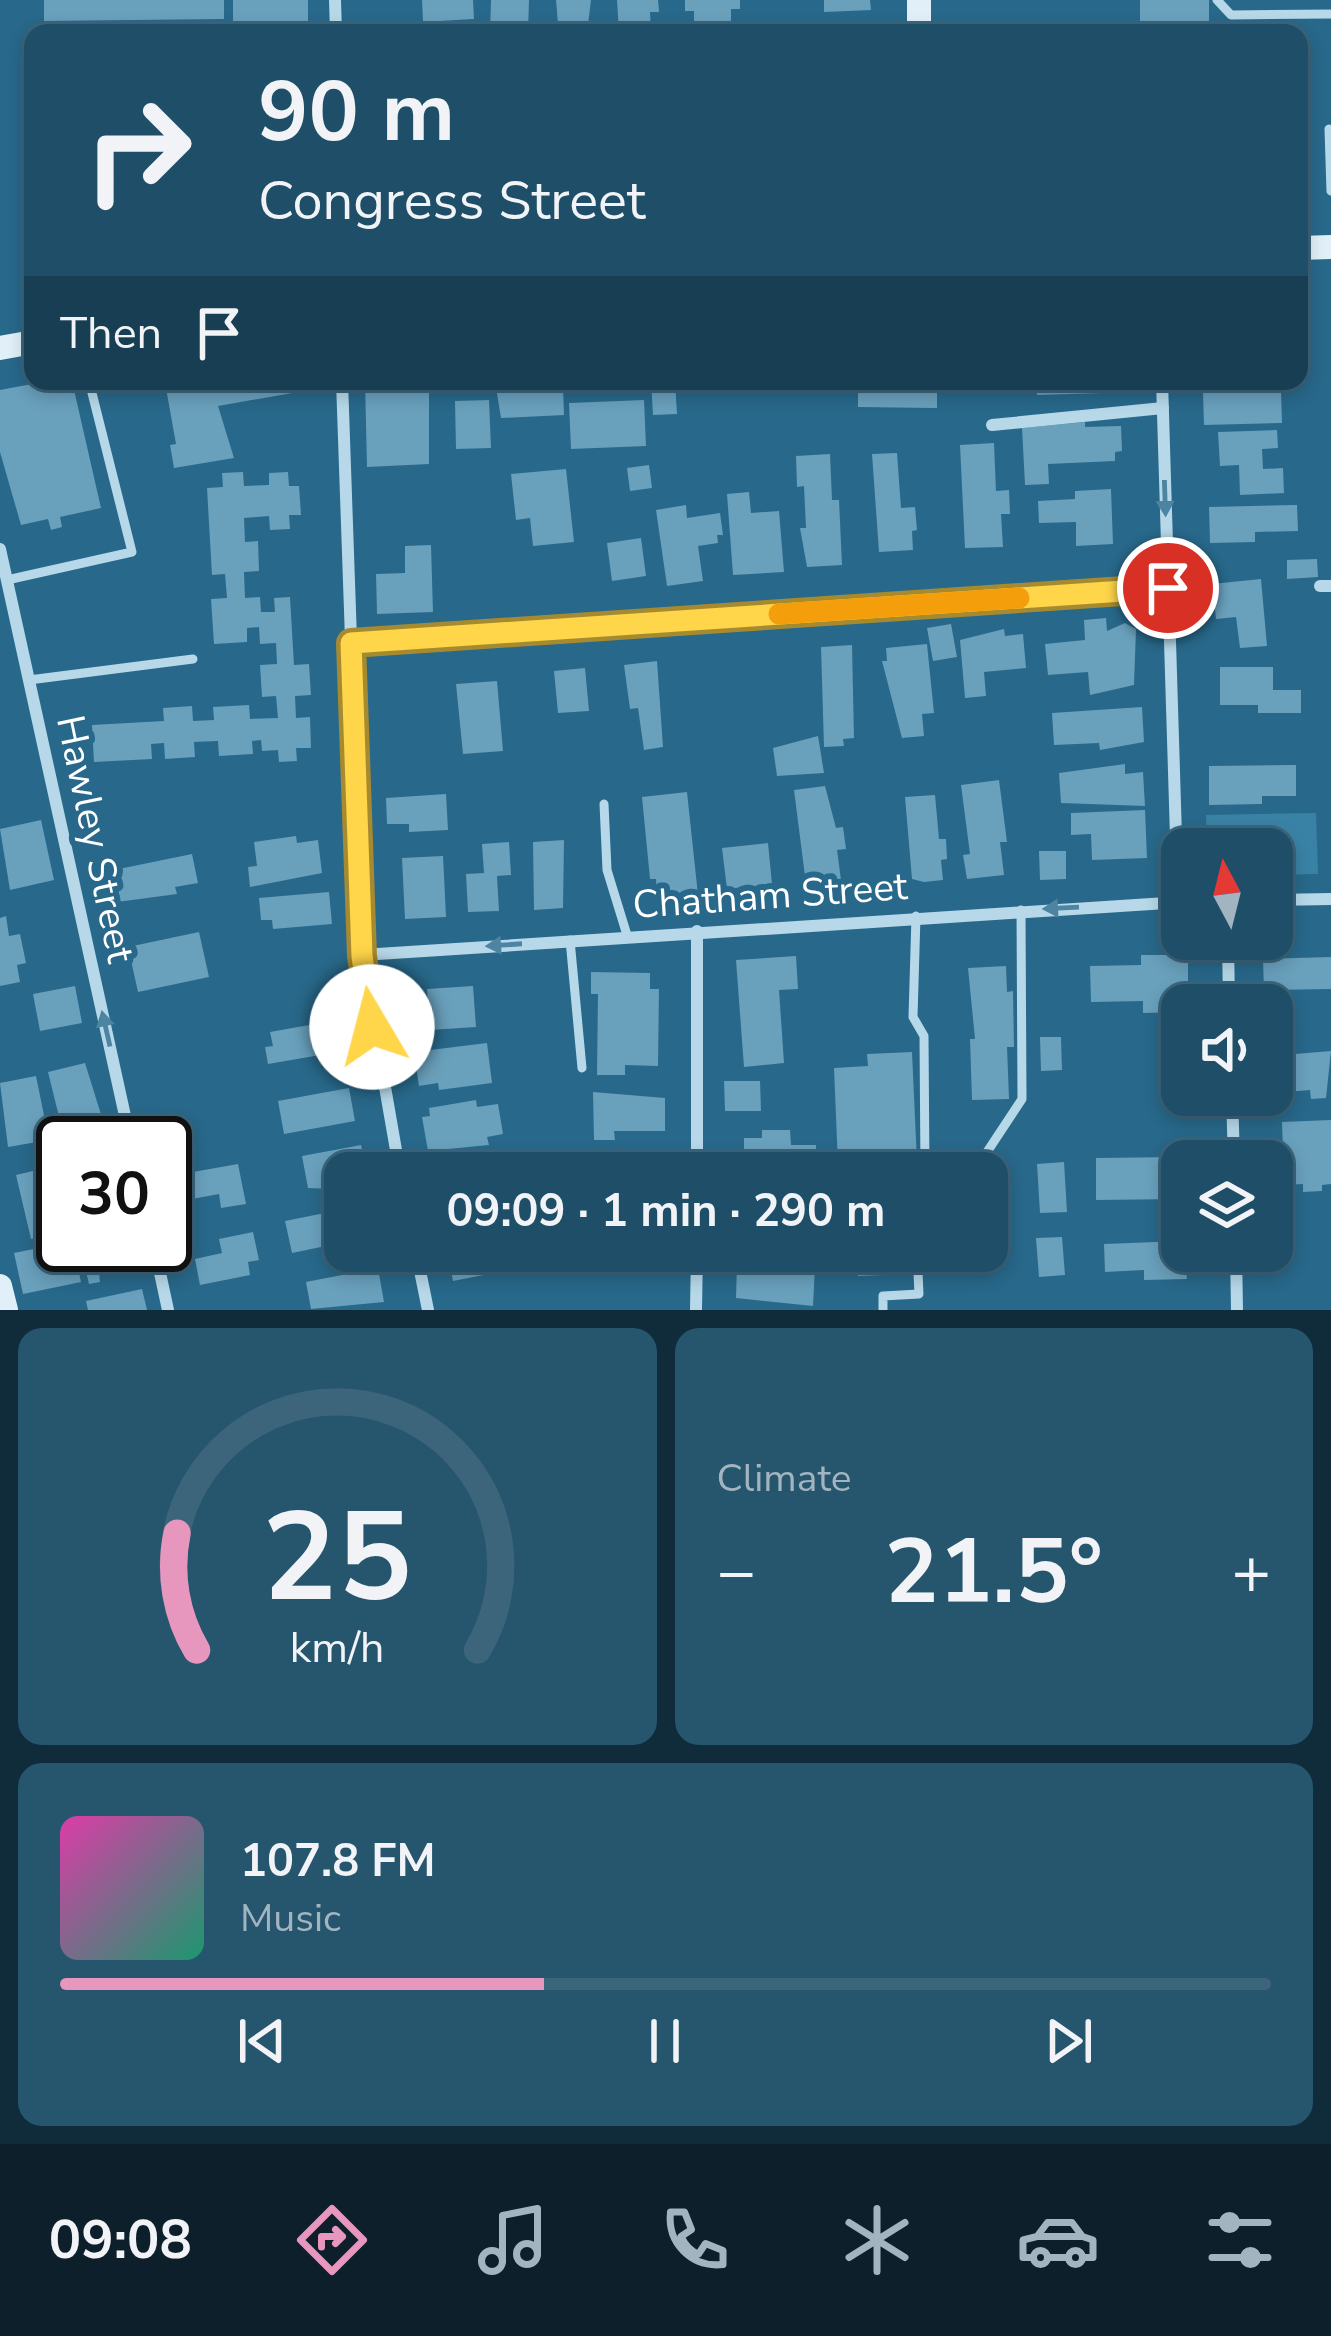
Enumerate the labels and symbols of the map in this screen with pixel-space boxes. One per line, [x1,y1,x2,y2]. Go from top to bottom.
one-way arrow [1156,480,1175,518]
pin [1117,537,1219,639]
street label: Hawley Street [43,711,147,968]
north arrow [1161,828,1293,960]
street label: Chatham Street [631,860,910,932]
one-way arrow [1041,899,1079,918]
one-way arrow [485,935,522,954]
position arrow [309,964,435,1090]
one-way arrow [95,1009,114,1047]
speed limit sign: 30 [36,1116,192,1272]

